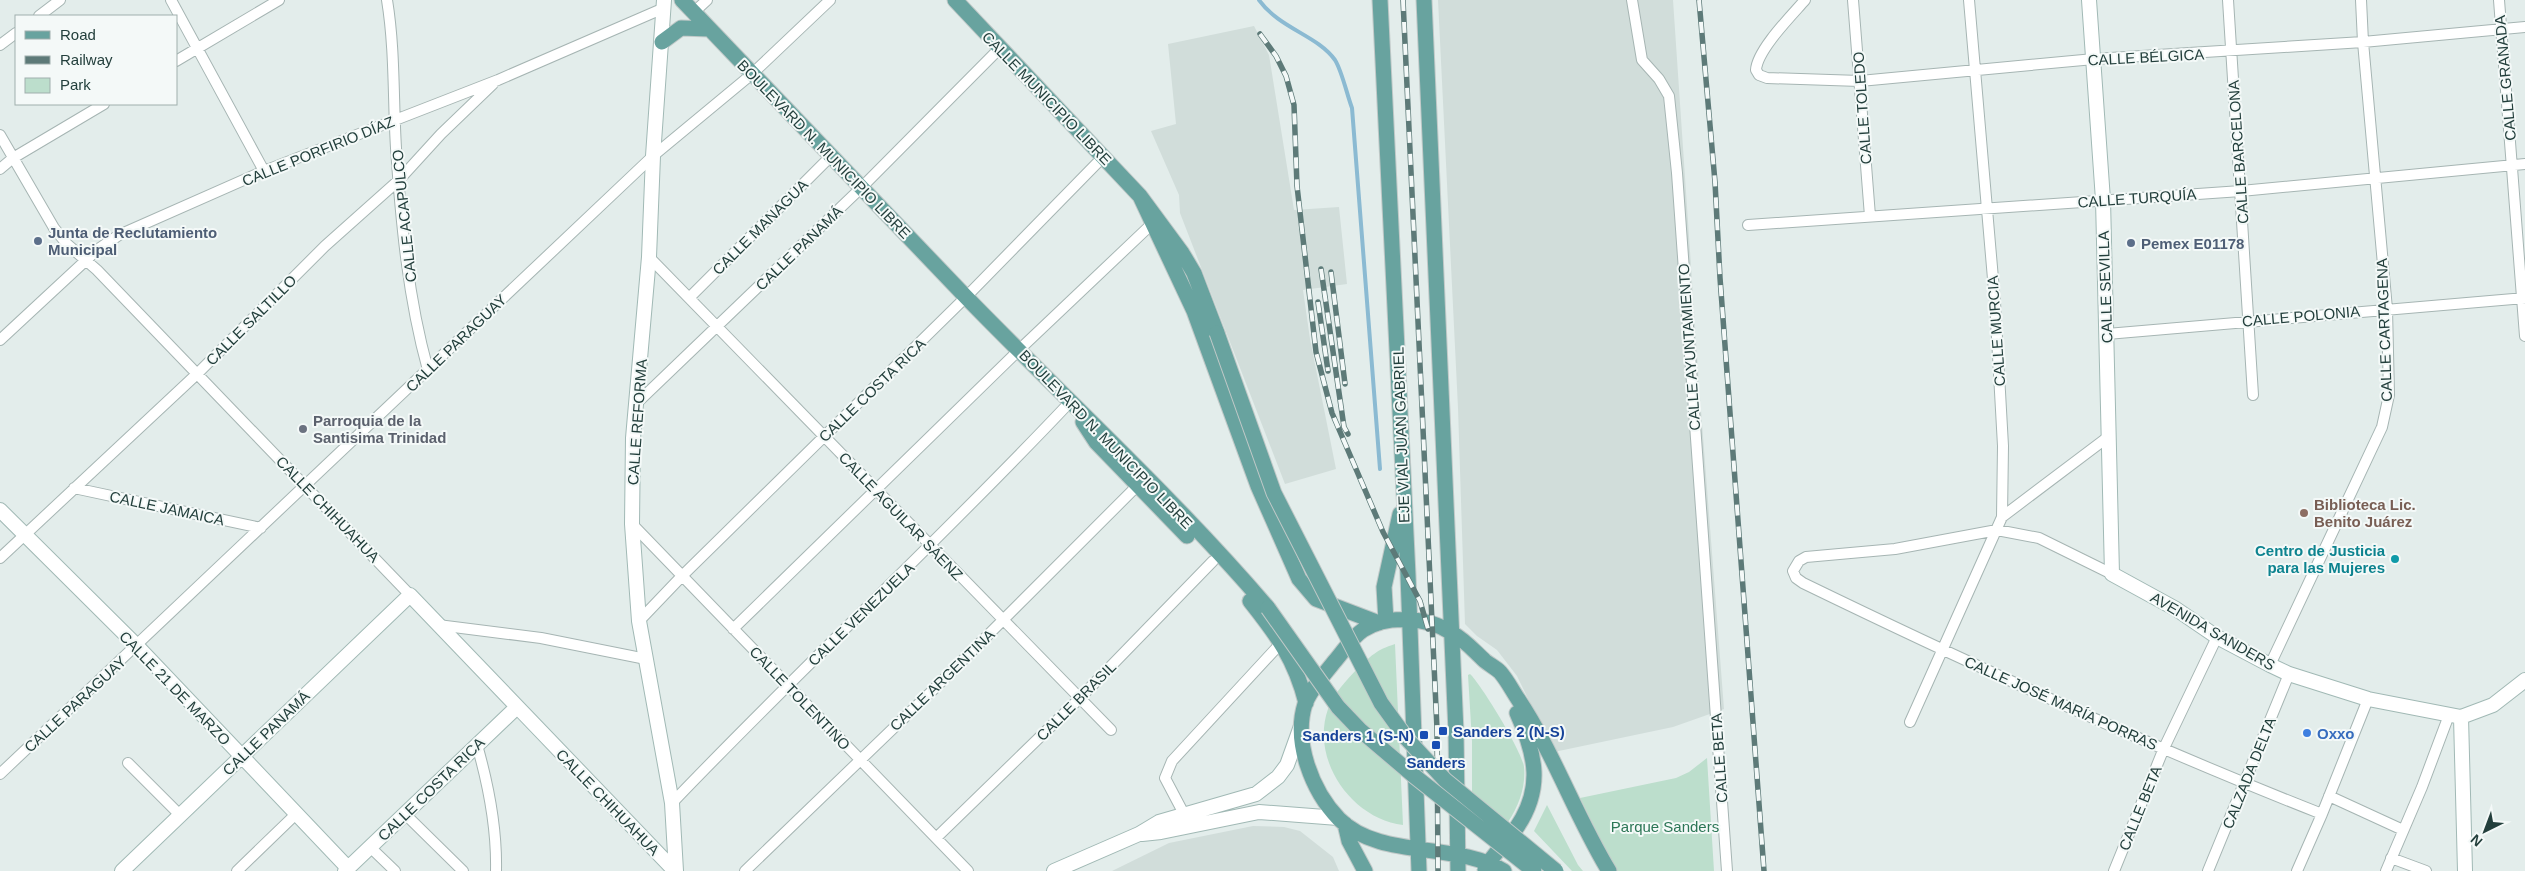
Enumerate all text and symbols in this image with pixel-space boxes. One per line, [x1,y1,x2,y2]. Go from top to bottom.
legend [15,15,178,105]
street label: CALLE GRANADA [2491,15,2519,141]
text: Road [60,26,96,43]
street label: CALLE MUNICIPIO LIBRE [979,28,1115,168]
street label: CALLE BÉLGICA [2087,45,2205,69]
text: Railway [60,51,113,68]
street label: CALLE TOLEDO [1850,51,1874,165]
street label: BOULEVARD N. MUNICIPIO LIBRE [734,56,914,242]
text: Park [60,76,91,93]
street label: CALLE BARCELONA [2224,79,2252,225]
street label: CALLE PORFIRIO DÍAZ [239,113,397,189]
street label: CALLE ACAPULCO [389,149,419,283]
street label: CALLE MANAGUA [709,176,811,278]
street label: CALLE TURQUÍA [2077,185,2197,211]
street label: CALLE PANAMÁ [752,202,846,294]
place label: Junta de Reclutamiento Municipal [48,224,217,258]
street label: CALLE SEVILLA [2095,230,2115,344]
marker: Junta de Reclutamiento Municipal [32,235,44,247]
place label: Pemex E01178 [2141,235,2244,252]
marker: Pemex E01178 [2125,237,2137,249]
street label: CALLE CARTAGENA [2373,258,2395,402]
street label: CALLE AYUNTAMIENTO [1675,263,1703,431]
street label: CALLE SALTILLO [202,271,300,369]
street label: CALLE MURCIA [1984,275,2008,387]
street label: CALLE PARAGUAY [402,291,510,395]
street label: CALLE POLONIA [2241,302,2361,330]
street label: CALLE COSTA RICA [815,335,929,445]
street label: BOULEVARD N. MUNICIPIO LIBRE [1016,346,1196,532]
street label: EJE VIAL JUAN GABRIEL [1389,347,1413,523]
street label: CALLE REFORMA [624,358,650,486]
place label: Parroquia de la Santisima Trinidad [313,412,446,446]
marker: Parroquia de la Santisima Trinidad [297,423,309,435]
street label: CALLE AGUILAR SÁENZ [836,449,966,583]
street label: CALLE CHIHUAHUA [273,452,383,566]
street label: CALLE JAMAICA [108,488,226,528]
place label: Biblioteca Lic. Benito Juárez [2314,496,2416,530]
marker: Biblioteca Lic. Benito Juárez [2298,507,2310,519]
place label: Centro de Justicia para las Mujeres [2255,542,2386,576]
marker: Centro de Justicia para las Mujeres [2389,553,2401,565]
street label: CALLE VENEZUELA [804,559,918,669]
street label: AVENIDA SANDERS [2148,588,2278,674]
street label: CALLE ARGENTINA [886,626,998,734]
street label: CALLE 21 DE MARZO [116,628,234,748]
street label: CALLE TOLENTINO [746,643,854,753]
street label: CALLE PARAGUAY [21,652,129,756]
street label: CALLE JOSÉ MARÍA PORRAS [1962,653,2160,753]
street label: CALLE BRASIL [1033,658,1119,744]
street label: CALLE PANAMÁ [219,687,313,779]
street label: CALLE BETA [1707,713,1731,803]
street label: CALZADA DELTA [2219,715,2279,831]
place label: Sanders 2 (N-S) [1453,723,1565,740]
marker: Sanders 2 (N-S) [1437,725,1449,737]
place label: Oxxo [2317,725,2355,742]
place label: Sanders 1 (S-N) [1302,727,1414,744]
marker: Oxxo [2301,727,2313,739]
marker: Sanders 1 (S-N) [1418,729,1430,741]
street label: CALLE COSTA RICA [374,734,488,844]
marker: Sanders [1430,739,1442,751]
street label: CALLE CHIHUAHUA [553,745,663,859]
place label: Sanders [1406,754,1466,771]
street label: CALLE BETA [2115,763,2165,853]
north arrow [2460,806,2510,856]
park label: Parque Sanders [1611,818,1719,835]
text: N [2467,831,2485,850]

